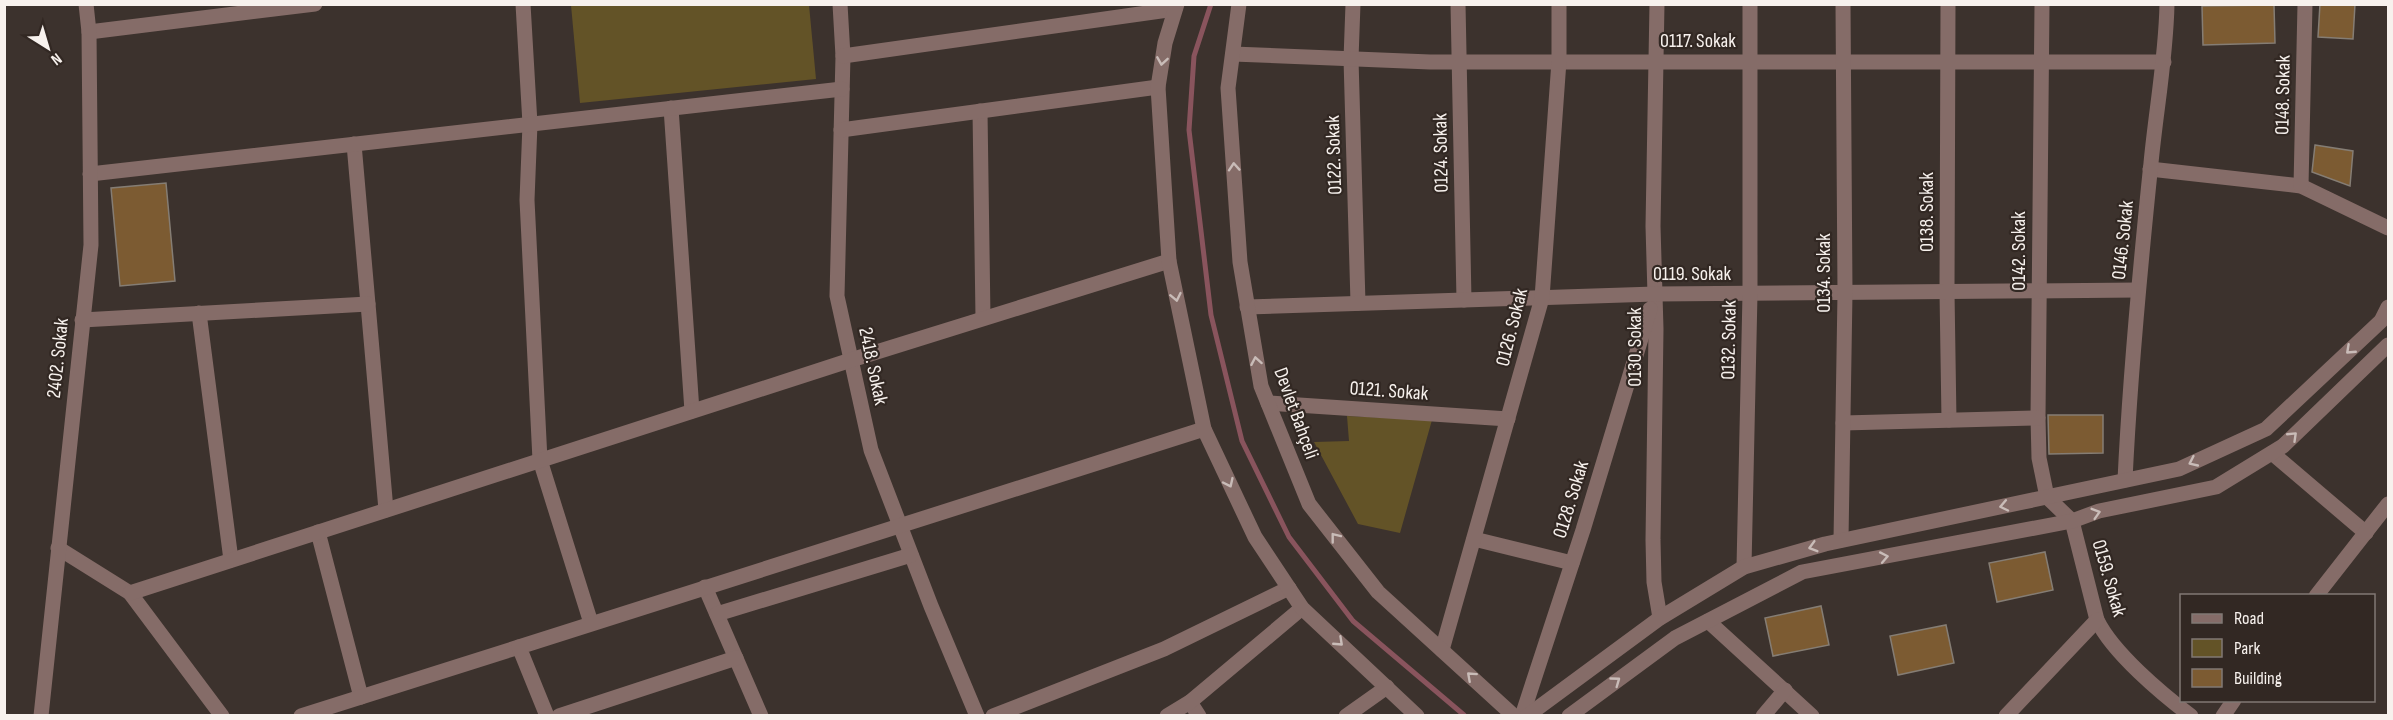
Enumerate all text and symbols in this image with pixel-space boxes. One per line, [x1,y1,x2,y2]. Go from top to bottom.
north arrow [18,18,78,78]
street label: 0117. Sokak [1660,29,1736,53]
text: N [47,49,65,69]
street label: 0148. Sokak [2270,55,2296,135]
one-way arrow [1156,56,1169,66]
street label: 0124. Sokak [1428,113,1454,193]
street label: 0122. Sokak [1321,114,1347,195]
one-way arrow [1227,163,1240,172]
street label: 0138. Sokak [1915,172,1939,252]
street label: 0146. Sokak [2107,199,2139,281]
street label: 0142. Sokak [2007,211,2031,291]
street label: 0134. Sokak [1812,233,1836,313]
street label: 0119. Sokak [1653,262,1731,286]
street label: 0126. Sokak [1491,285,1533,369]
one-way arrow [1169,291,1182,301]
street label: 0132. Sokak [1716,300,1742,380]
street label: 0130. Sokak [1623,307,1647,387]
street label: 2402. Sokak [42,316,74,399]
street label: 2418. Sokak [853,325,893,408]
one-way arrow [2346,343,2357,354]
one-way arrow [1251,356,1263,365]
street label: Devlet Bahçeli [1268,364,1324,462]
street label: 0121. Sokak [1349,376,1429,406]
one-way arrow [2286,433,2297,444]
one-way arrow [2189,455,2200,467]
street label: 0128. Sokak [1548,457,1594,541]
one-way arrow [1222,477,1234,488]
one-way arrow [1999,499,2009,512]
one-way arrow [2090,508,2101,520]
one-way arrow [1332,533,1343,544]
street label: 0159. Sokak [2087,537,2132,620]
one-way arrow [1808,540,1819,552]
one-way arrow [1879,551,1889,564]
legend [2180,594,2375,702]
text: Road [2234,608,2264,629]
one-way arrow [1332,635,1342,646]
text: Park [2234,638,2260,659]
text: Building [2234,668,2282,689]
one-way arrow [1467,672,1478,683]
one-way arrow [1609,677,1620,688]

